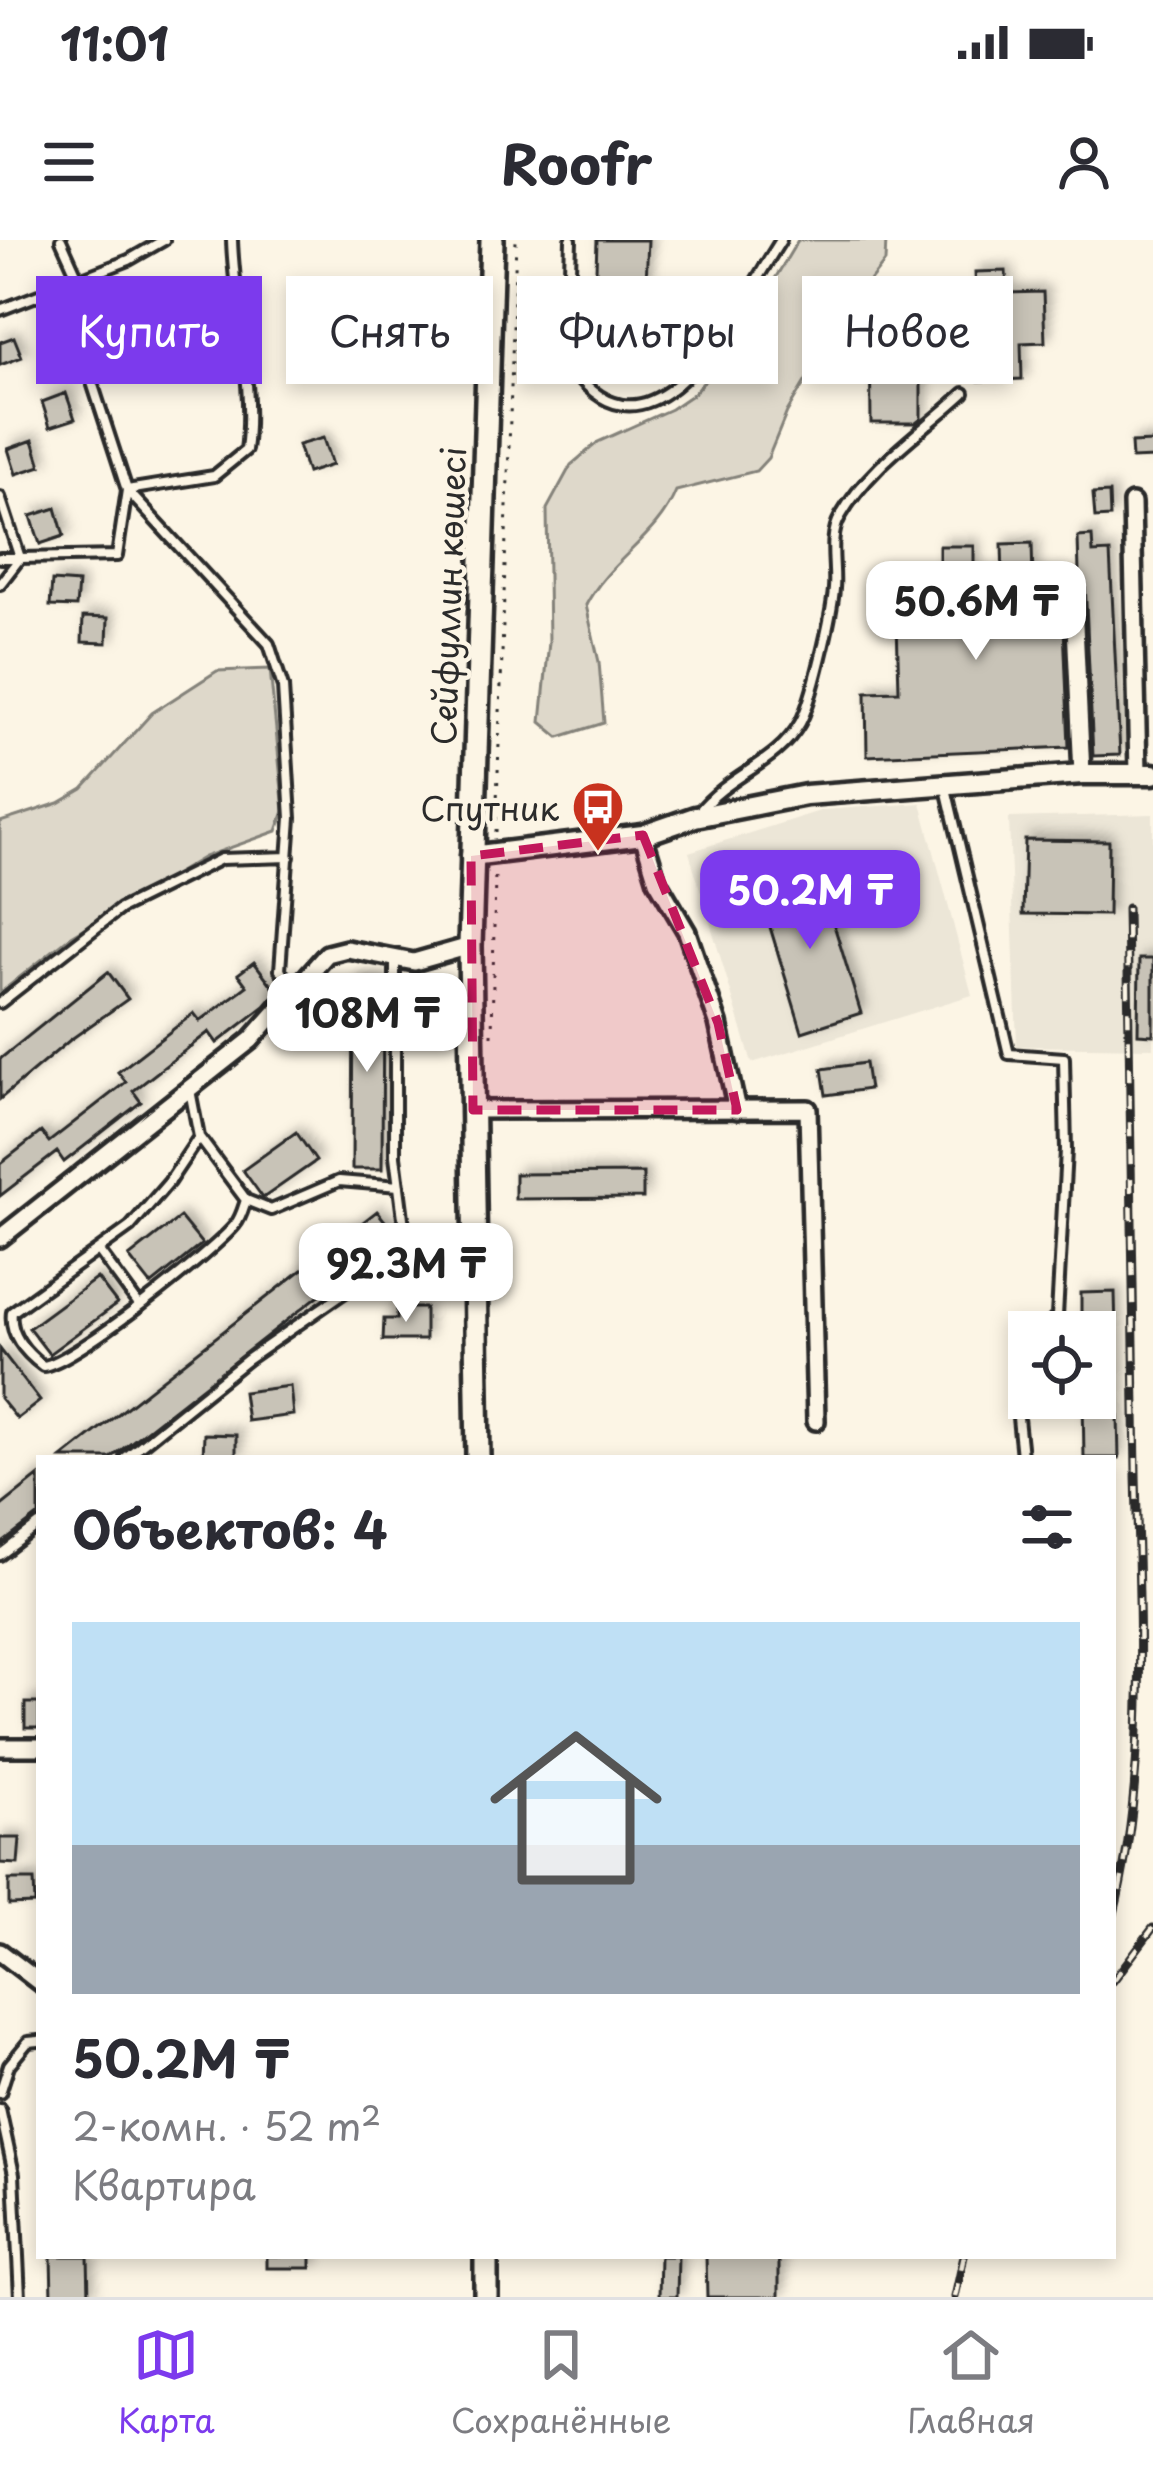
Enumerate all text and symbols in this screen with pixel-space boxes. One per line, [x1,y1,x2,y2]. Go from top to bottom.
text: 11:01 [60,8,169,76]
text: Roofr [501,122,652,203]
icon: menu [36,129,102,195]
icon: person [1051,129,1117,195]
chip: Купить [36,276,262,384]
chip: Снять [286,276,493,384]
chip: Фильтры [517,276,778,384]
chip: Новое [802,276,1013,384]
street label: Сейфуллин көшесі [417,446,477,746]
pin: 50.6M ₸ [865,561,1087,663]
text: 50.6M ₸ [893,570,1059,629]
bus stop icon: Спутник [570,779,626,853]
place label: Спутник [420,782,559,832]
pin: 50.2M ₸ [699,850,921,952]
text: 50.2M ₸ [727,859,893,918]
pin: 108M ₸ [269,973,465,1075]
text: 108M ₸ [294,982,440,1041]
pin: 92.3M ₸ [295,1223,517,1325]
text: 92.3M ₸ [326,1232,486,1291]
map controls [1008,1311,1116,1419]
button: locate [1008,1311,1116,1419]
text: Объектов: 4 [72,1489,388,1566]
icon: filters [1014,1494,1080,1560]
icon: home [468,1700,684,1916]
text: 50.2M ₸ [72,2018,289,2095]
text: 2-комн. · 52 m² [72,2095,381,2154]
text: Квартира [72,2154,256,2213]
tab: Карта [118,2322,215,2444]
tab: Сохранённые [451,2322,671,2444]
tab: Главная [907,2322,1035,2444]

